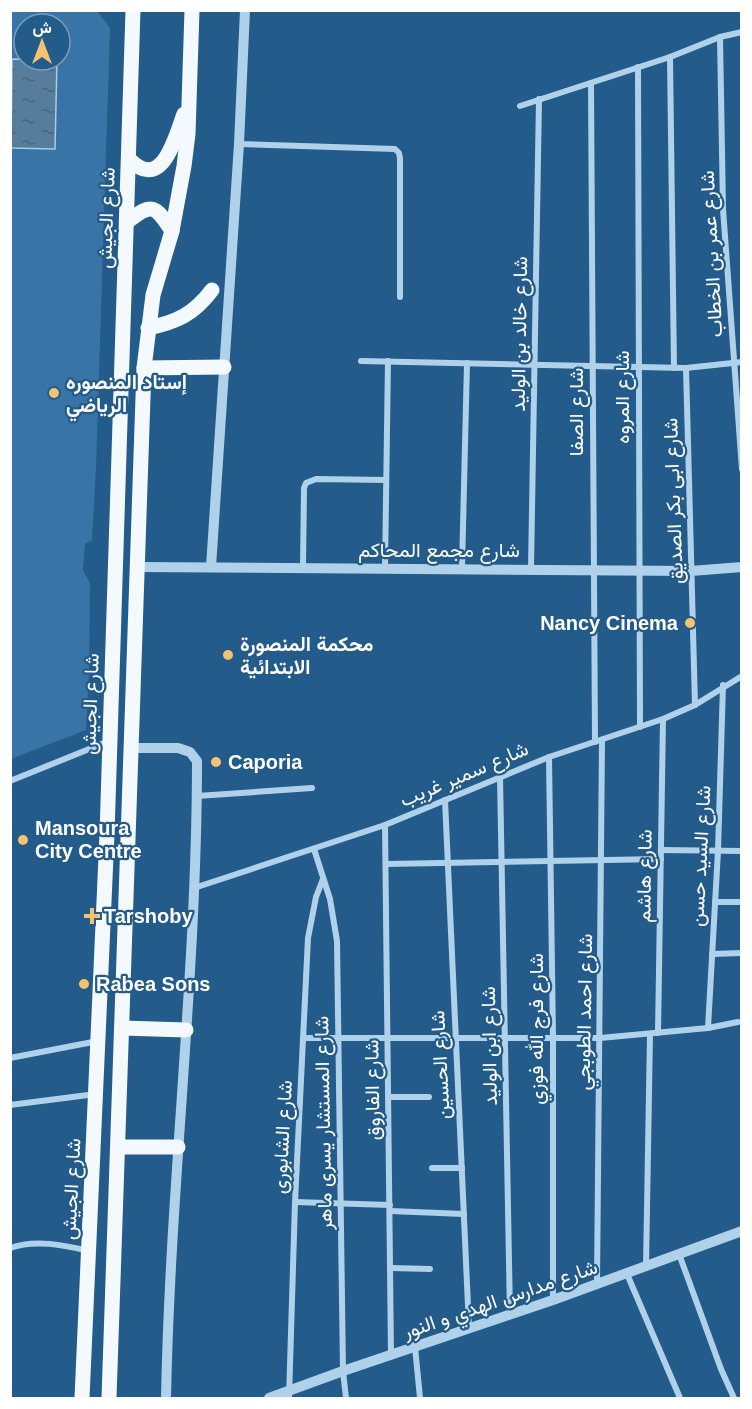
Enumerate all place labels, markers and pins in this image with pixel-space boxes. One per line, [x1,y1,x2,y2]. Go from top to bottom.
place label: إستاد المنصوره الرياضي [66,371,187,422]
marker: إستاد المنصوره الرياضي [47,386,61,400]
place label: Nancy Cinema [540,612,679,634]
marker: Nancy Cinema [683,616,697,630]
place label: محكمة المنصورة الابتدائية [240,633,374,679]
marker: محكمة المنصورة الابتدائية [221,648,235,662]
place label: Caporia [228,751,303,773]
marker: Caporia [209,755,223,769]
place label: Mansoura City Centre [35,817,142,862]
marker: Mansoura City Centre [16,833,30,847]
place label: Tarshoby [104,905,193,927]
marker: Tarshoby [85,909,99,923]
place label: Rabea Sons [96,973,210,995]
marker: Rabea Sons [77,977,91,991]

